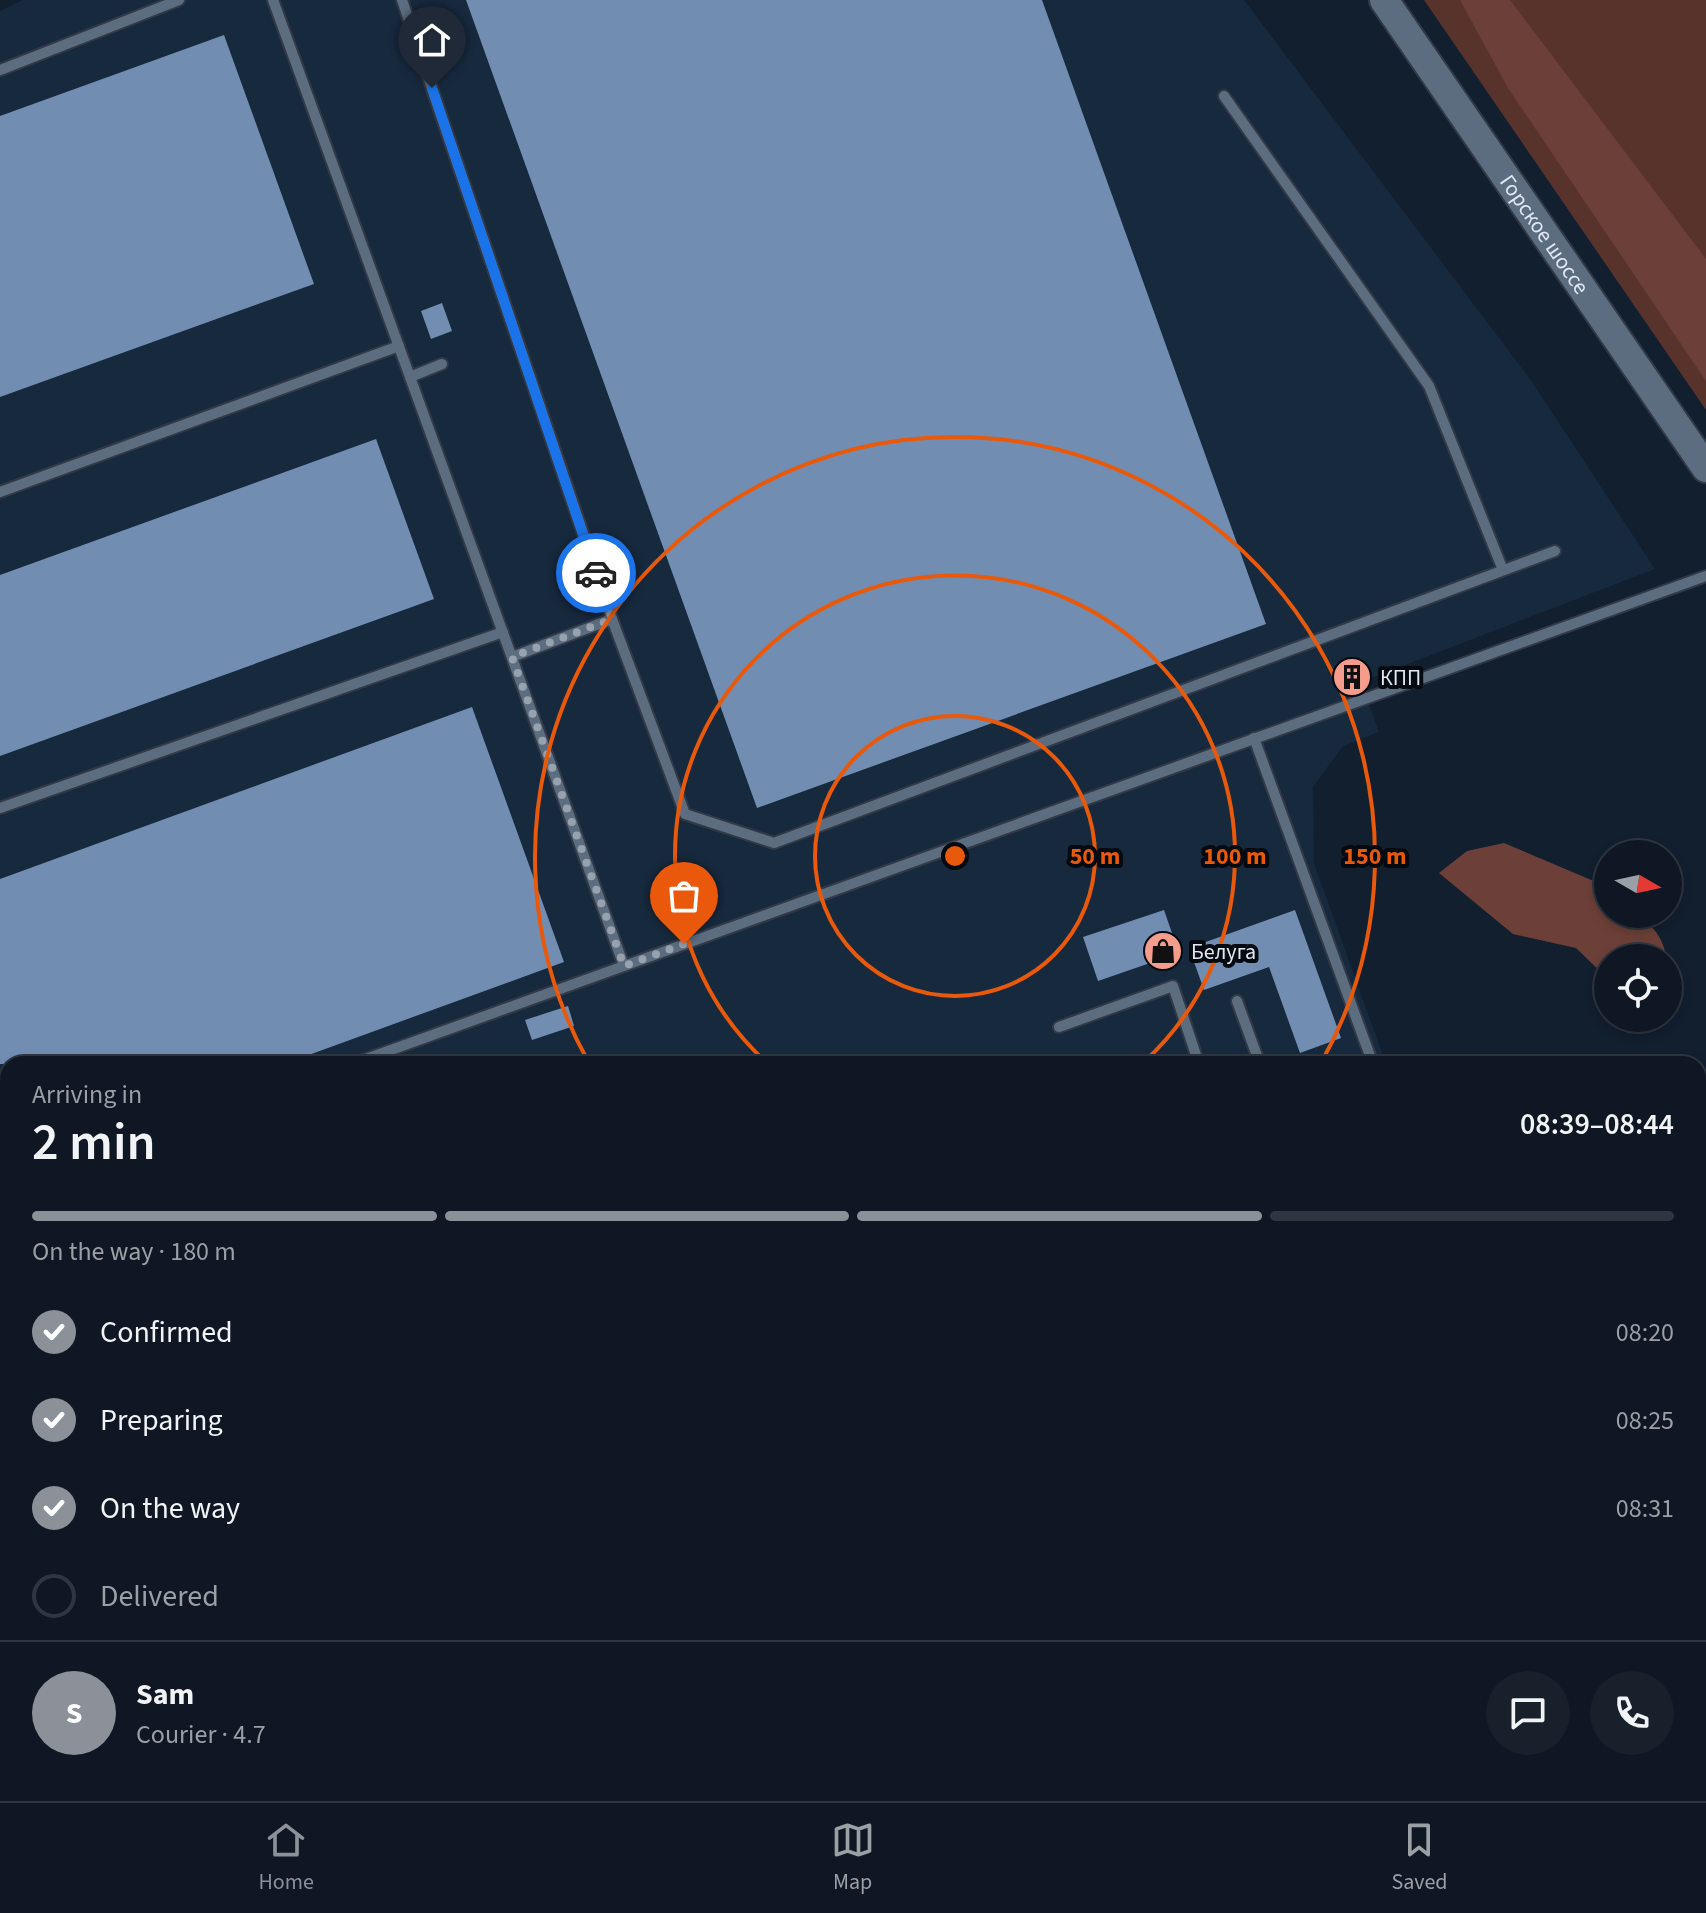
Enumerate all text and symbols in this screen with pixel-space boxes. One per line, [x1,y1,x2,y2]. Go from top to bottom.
pin [398,6,466,88]
icon: home [410,18,454,62]
street label: Горское шоссе [1492,168,1597,301]
courier [556,533,636,613]
icon: car [574,551,618,595]
building icon: КПП [1331,656,1373,698]
place label: КПП [1380,662,1421,694]
text: 50 m [1070,839,1120,874]
text: 100 m [1203,839,1267,874]
text: 150 m [1343,839,1407,874]
north arrow [1594,840,1682,928]
map controls [1594,840,1682,1032]
centre of rings [941,842,969,870]
pin [650,862,718,944]
icon: bag [662,874,706,918]
shop icon: Белуга [1142,930,1184,972]
place label: Белуга [1191,936,1256,968]
button: locate [1594,944,1682,1032]
text: Arriving in [32,1076,142,1113]
text: 08:39–08:44 [1520,1103,1674,1146]
text: 2 min [32,1106,156,1180]
text: On the way · 180 m [32,1233,236,1270]
icon: check [32,1310,76,1354]
text: Confirmed [100,1311,233,1354]
text: 08:20 [1616,1314,1674,1351]
icon: check [32,1398,76,1442]
text: Preparing [100,1399,223,1442]
text: 08:25 [1616,1402,1674,1439]
icon: check [32,1486,76,1530]
text: On the way [100,1487,240,1530]
text: 08:31 [1616,1490,1674,1527]
text: Delivered [100,1575,219,1618]
button: chat [1486,1671,1570,1755]
button: phone [1590,1671,1674,1755]
text: Sam [136,1673,194,1716]
text: S [66,1692,82,1735]
text: Courier · 4.7 [136,1716,266,1753]
tab: Home [258,1818,314,1898]
tab: Map [831,1818,875,1898]
tab: Saved [1391,1818,1448,1898]

